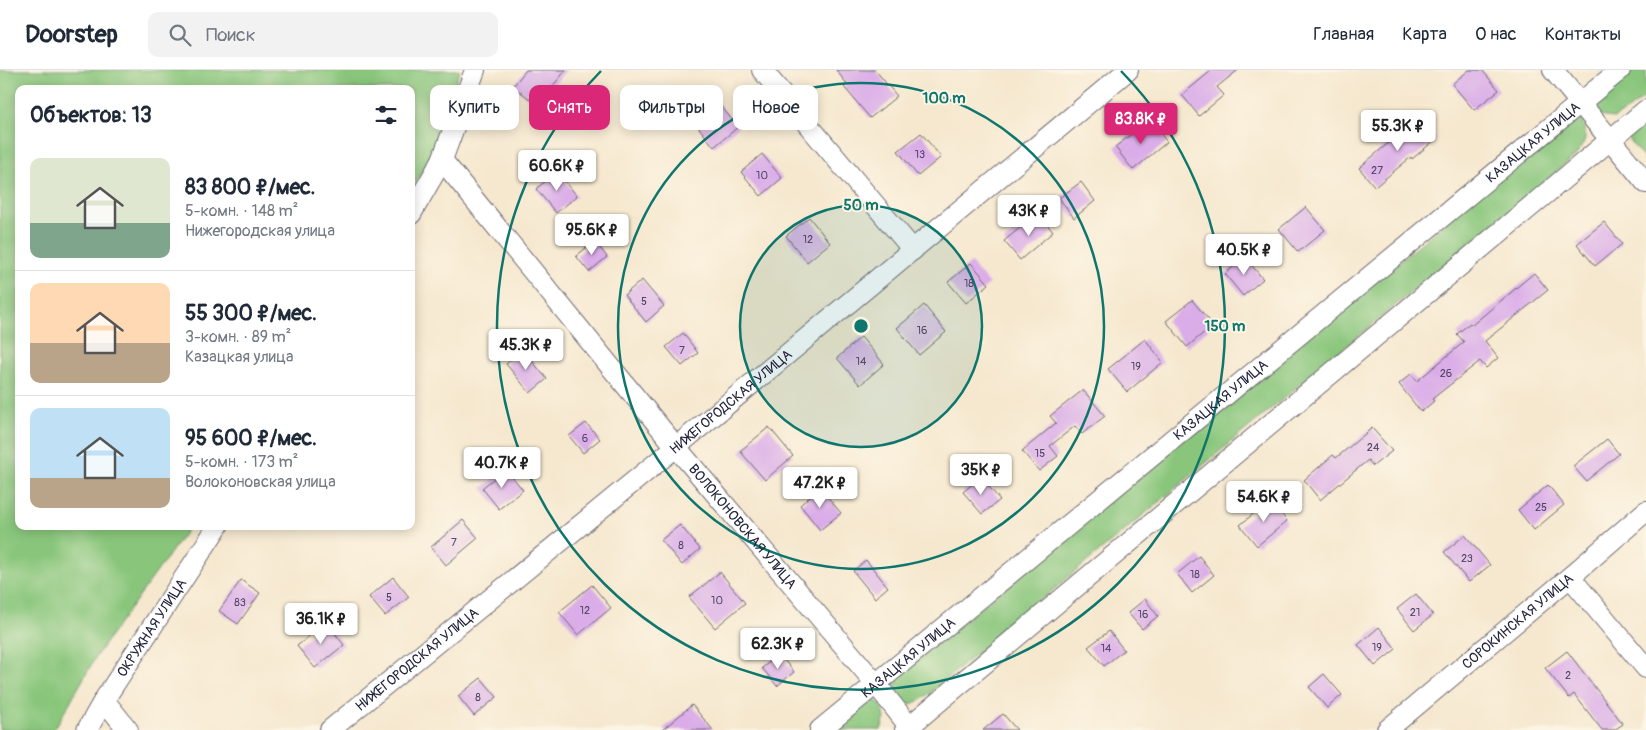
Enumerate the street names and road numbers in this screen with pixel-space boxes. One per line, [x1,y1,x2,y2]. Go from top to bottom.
street label: КАЗАЦКАЯ УЛИЦА [1482,98,1583,186]
street label: НИЖЕГОРОДСКАЯ УЛИЦА [666,346,795,457]
street label: КАЗАЦКАЯ УЛИЦА [1170,356,1271,444]
street label: ВОЛОКОНОВСКАЯ УЛИЦА [685,460,800,592]
street label: СОРОКИНСКАЯ УЛИЦА [1458,570,1577,672]
street label: ОКРУЖНАЯ УЛИЦА [113,575,190,680]
street label: НИЖЕГОРОДСКАЯ УЛИЦА [352,604,482,714]
street label: КАЗАЦКАЯ УЛИЦА [857,614,959,701]

